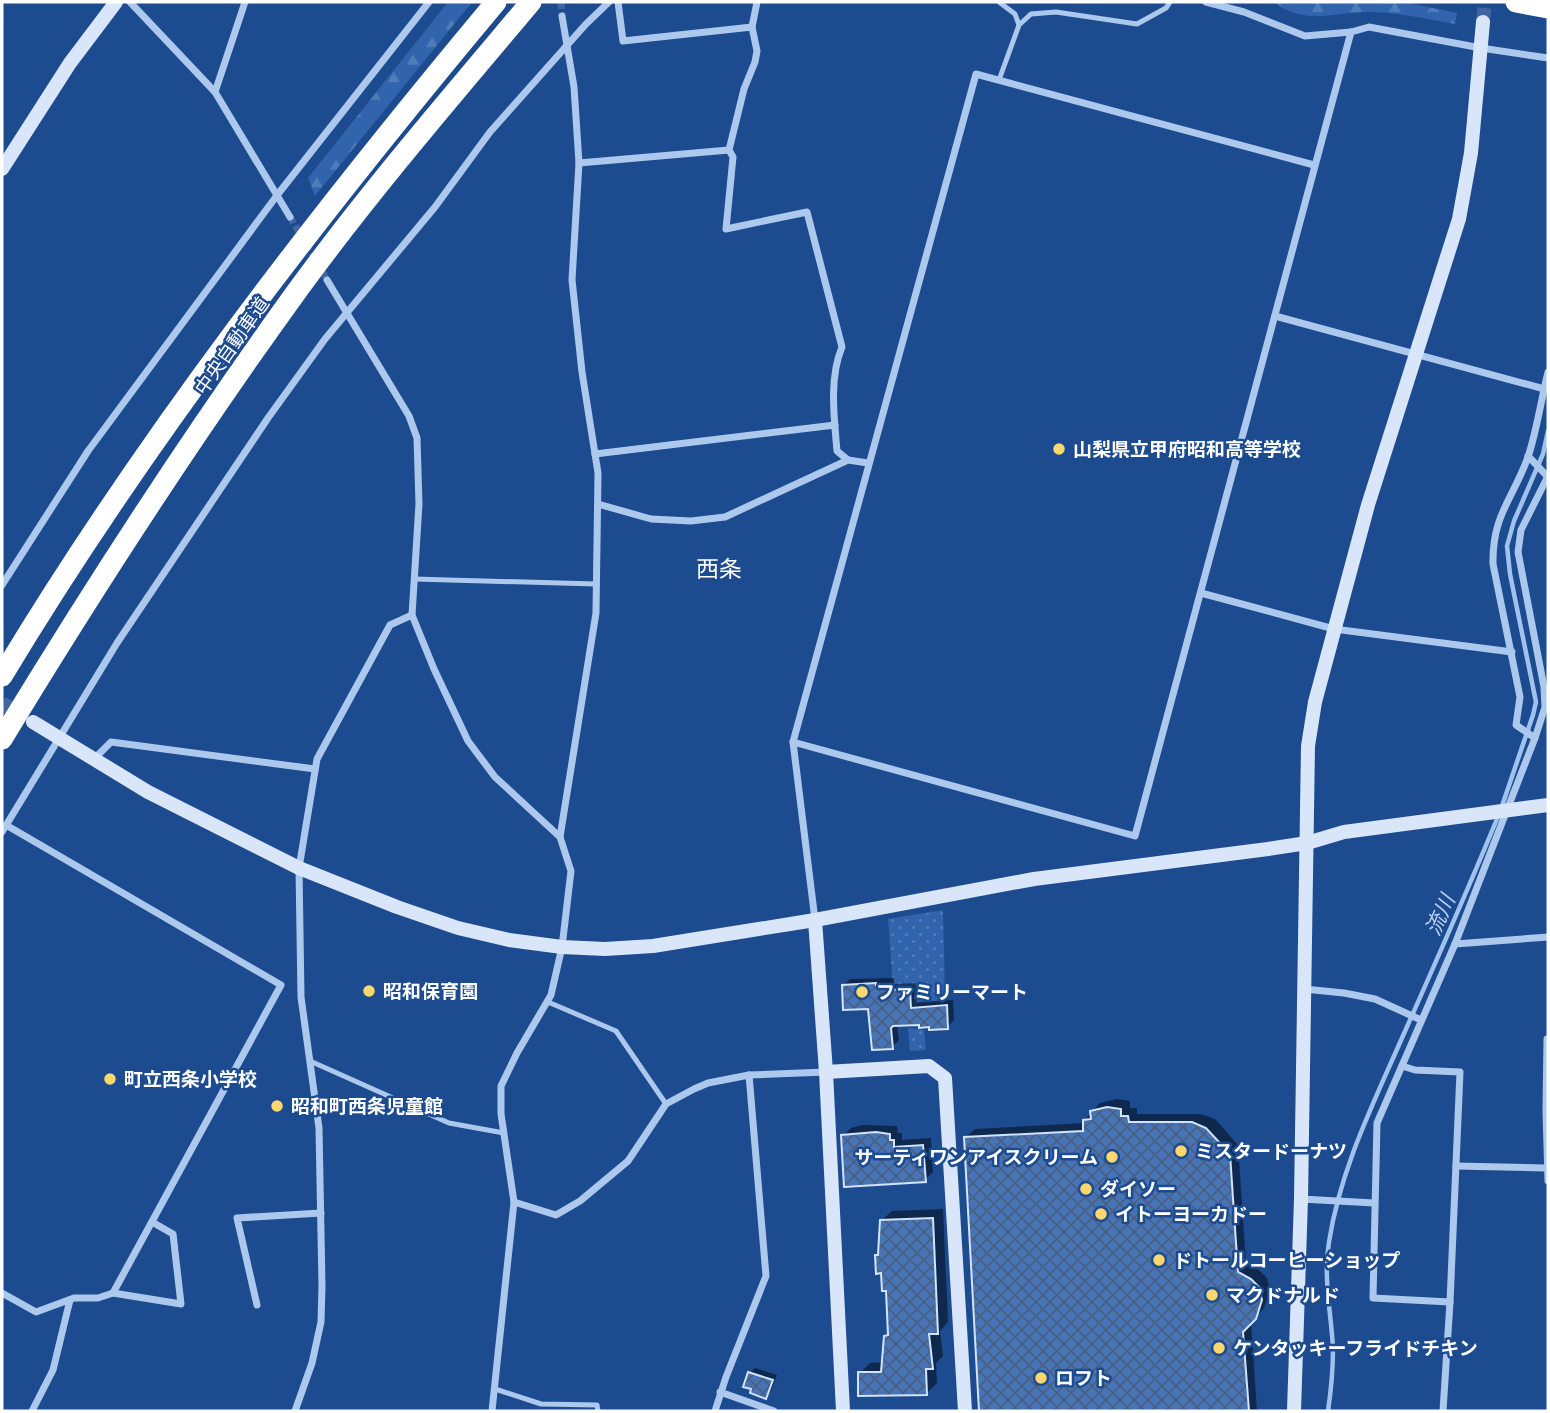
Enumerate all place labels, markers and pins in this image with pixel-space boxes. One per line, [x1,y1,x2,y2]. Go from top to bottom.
place label: 山梨県立甲府昭和高等学校 [1073,438,1301,461]
marker: 山梨県立甲府昭和高等学校 [1051,441,1067,457]
place label: 昭和保育園 [383,980,478,1003]
place label: ファミリーマート [876,981,1028,1004]
marker: 昭和保育園 [361,983,377,999]
marker: ファミリーマート [854,984,870,1000]
place label: 町立西条小学校 [124,1068,257,1091]
marker: 町立西条小学校 [102,1071,118,1087]
place label: 昭和町西条児童館 [291,1095,443,1118]
marker: 昭和町西条児童館 [269,1098,285,1114]
place label: ミスタードーナツ [1195,1140,1347,1163]
marker: ミスタードーナツ [1173,1143,1189,1159]
place label: サーティワンアイスクリーム [854,1146,1098,1169]
marker: サーティワンアイスクリーム [1104,1149,1120,1165]
place label: ダイソー [1100,1178,1176,1201]
marker: ダイソー [1078,1181,1094,1197]
place label: イトーヨーカドー [1115,1203,1267,1226]
marker: イトーヨーカドー [1093,1206,1109,1222]
place label: ドトールコーヒーショップ [1173,1249,1400,1272]
marker: ドトールコーヒーショップ [1151,1252,1167,1268]
place label: マクドナルド [1226,1284,1340,1307]
marker: マクドナルド [1204,1287,1220,1303]
place label: ケンタッキーフライドチキン [1233,1337,1478,1360]
marker: ケンタッキーフライドチキン [1211,1340,1227,1356]
place label: ロフト [1055,1367,1112,1390]
marker: ロフト [1033,1370,1049,1386]

